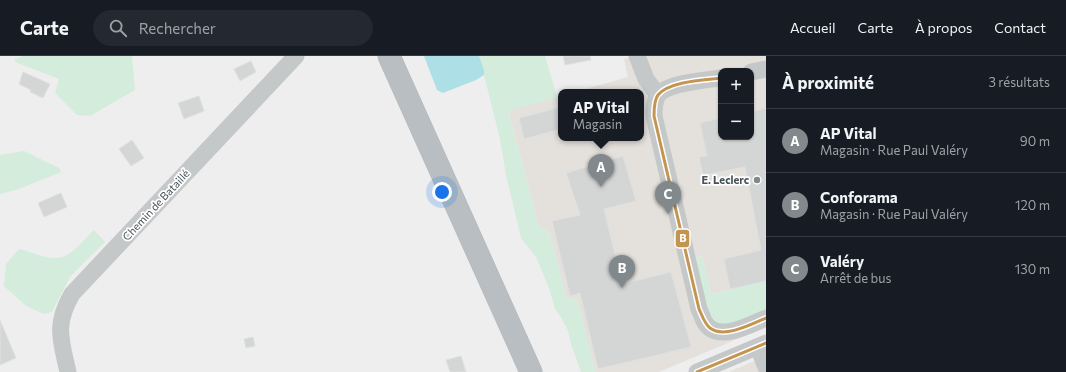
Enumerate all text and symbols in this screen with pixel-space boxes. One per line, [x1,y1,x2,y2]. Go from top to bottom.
search box [93,10,373,46]
text: Carte [20,16,69,39]
icon: search [107,17,129,39]
text: Rechercher [139,19,216,37]
text: Accueil [790,19,836,36]
text: Carte [858,19,893,36]
text: À propos [915,19,972,36]
text: Contact [994,19,1046,36]
map controls [718,68,754,140]
button: + [718,68,754,104]
text: À proximité [782,72,874,93]
text: 3 résultats [988,74,1050,90]
popup [558,89,644,141]
text: AP Vital [573,98,629,116]
button: − [718,104,754,140]
text: Magasin [573,116,622,132]
text: AP Vital [820,124,877,142]
text: A [790,133,800,149]
text: 90 m [1020,133,1050,149]
text: Magasin · Rue Paul Valéry [820,142,968,158]
pin: A [588,154,614,187]
street label: Chemin de Bataillé [119,166,192,243]
place label: E. Leclerc [701,173,749,186]
marker: E. Leclerc [752,175,762,185]
pin: C [655,181,681,214]
your location [432,182,452,202]
text: Conforama [820,188,898,206]
text: B [791,197,799,213]
text: 120 m [1015,197,1050,213]
text: Magasin · Rue Paul Valéry [820,206,968,222]
line badge: B [675,229,690,248]
text: B [679,231,687,244]
text: Valéry [820,252,864,270]
pin: B [609,255,635,288]
text: C [791,261,799,277]
text: 130 m [1015,261,1050,277]
text: Arrêt de bus [820,270,891,286]

